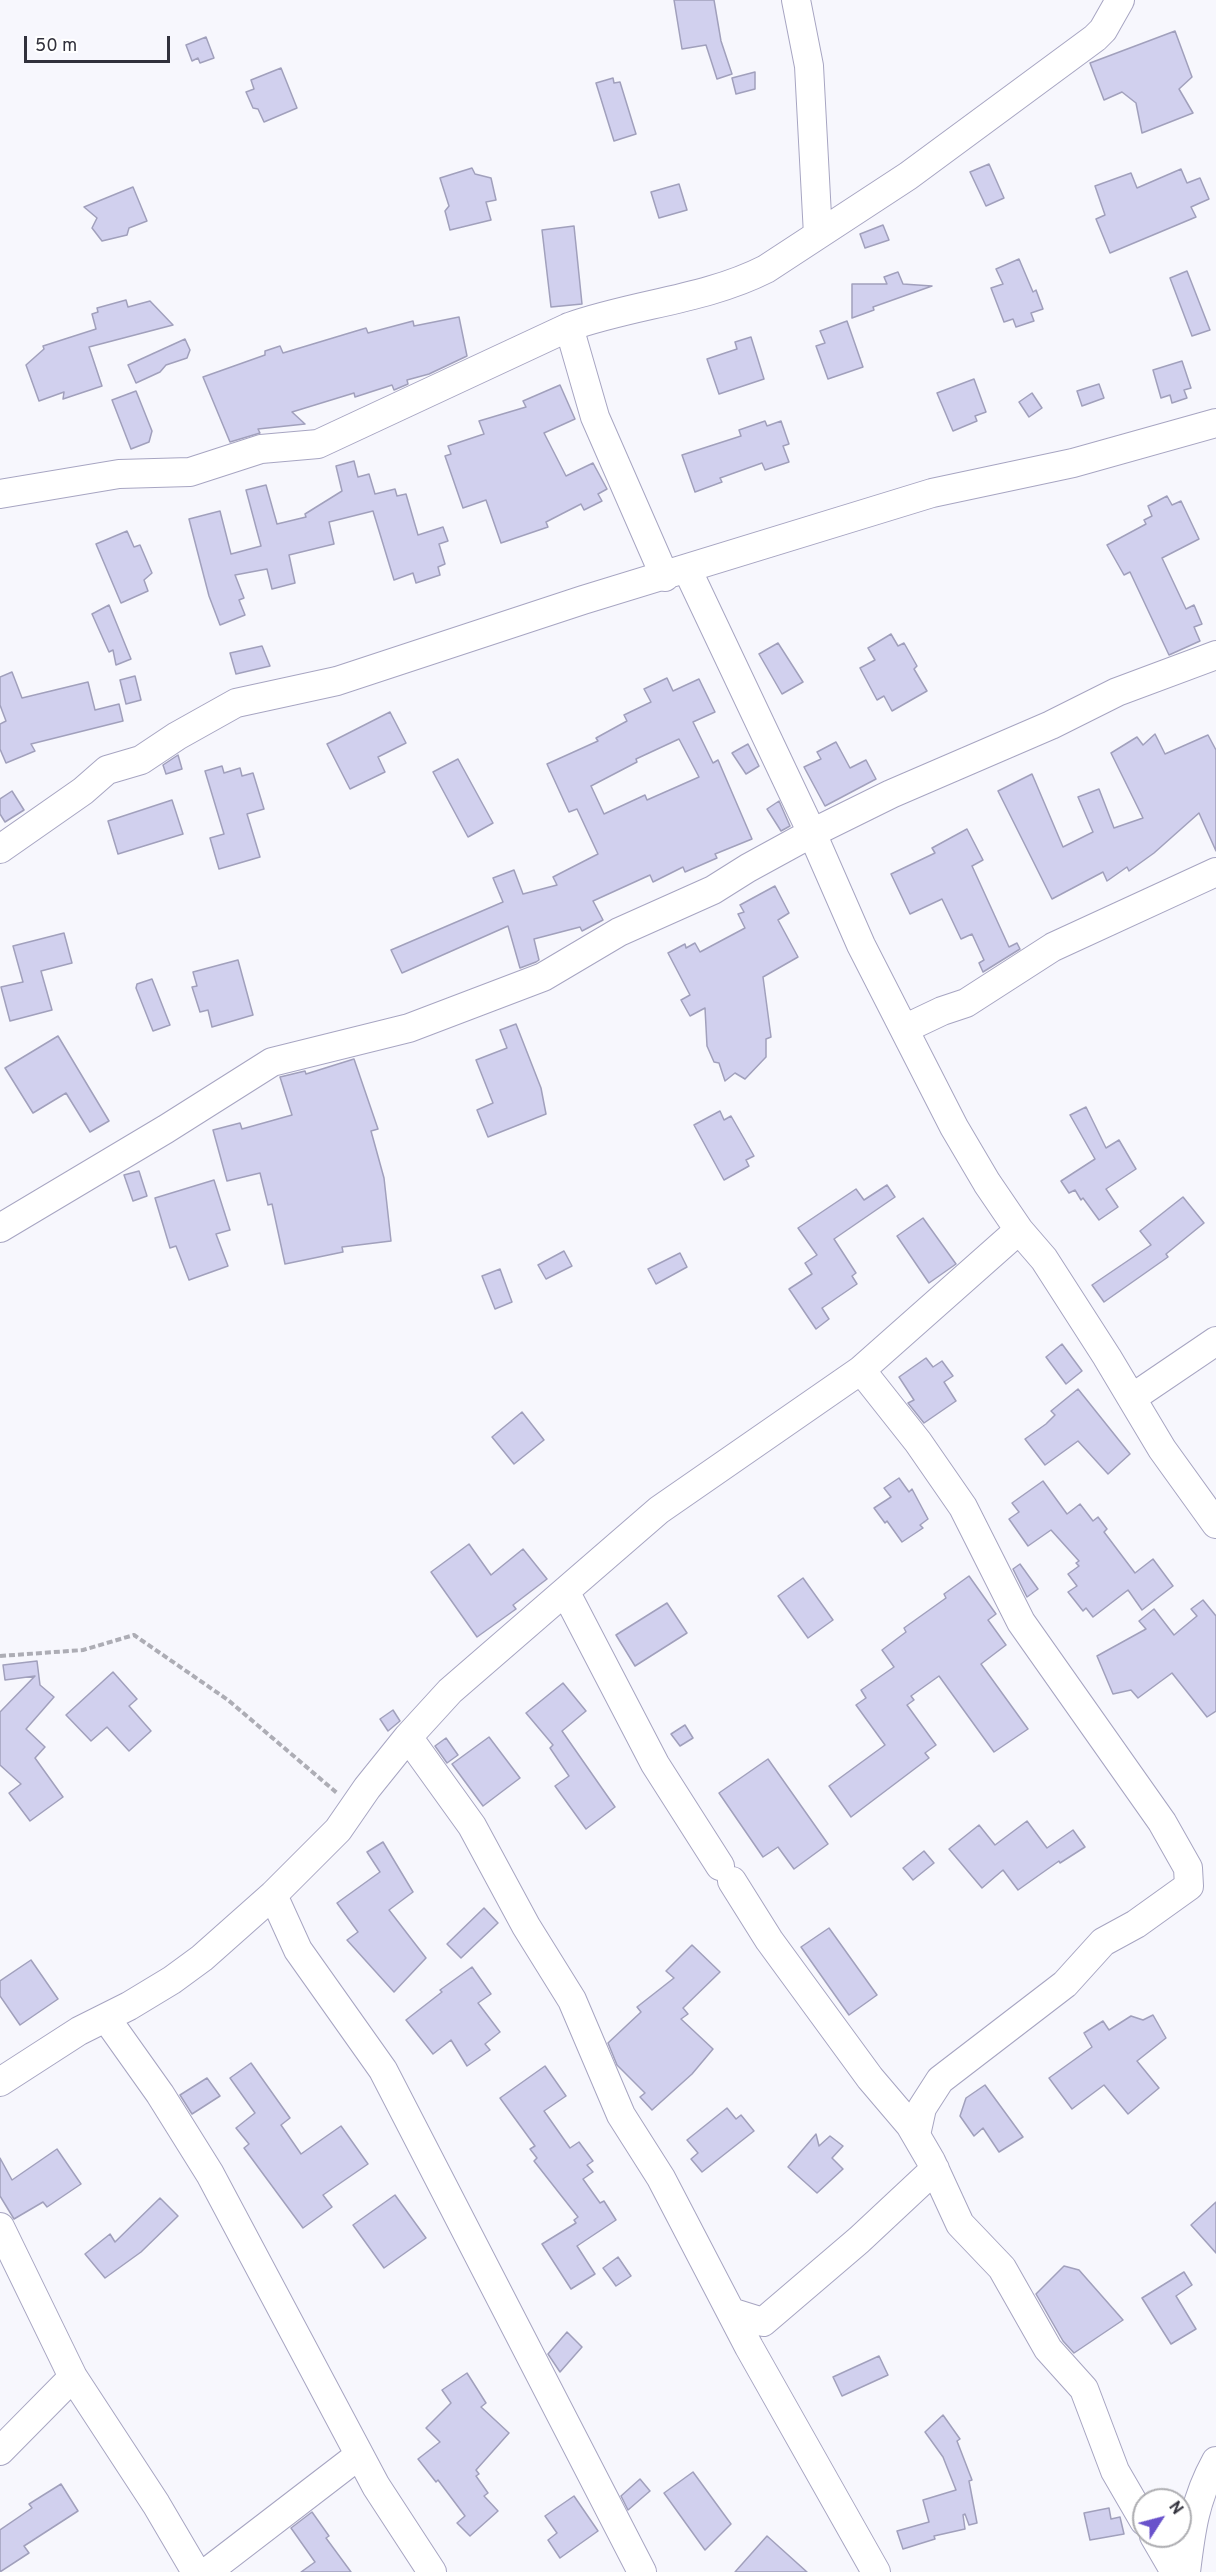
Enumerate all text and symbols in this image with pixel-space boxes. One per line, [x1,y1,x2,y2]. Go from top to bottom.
scale bar [27,24,172,62]
text: 50 m [35,35,77,58]
north arrow [1132,2488,1192,2548]
text: N [1163,2498,1186,2519]

